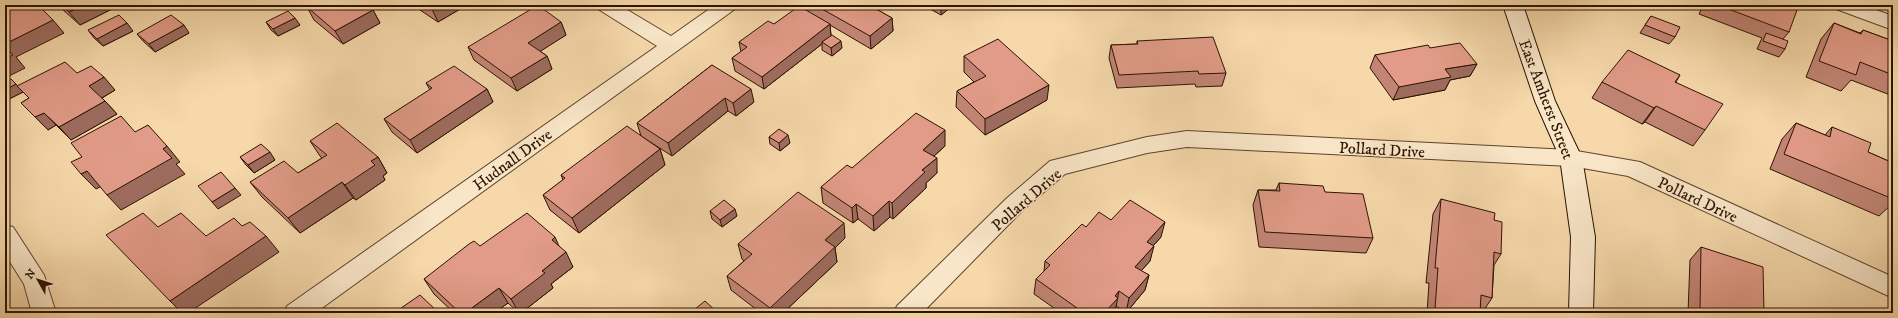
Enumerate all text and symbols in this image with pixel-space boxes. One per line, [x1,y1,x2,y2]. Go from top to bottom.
street label: East Amherst Street [1514,37,1578,162]
street label: Hudnall Drive [469,124,556,195]
street label: Pollard Drive [1338,138,1426,162]
street label: Pollard Drive [988,164,1066,236]
street label: Pollard Drive [1654,173,1741,227]
north arrow [18,260,58,300]
text: N [23,266,39,282]

